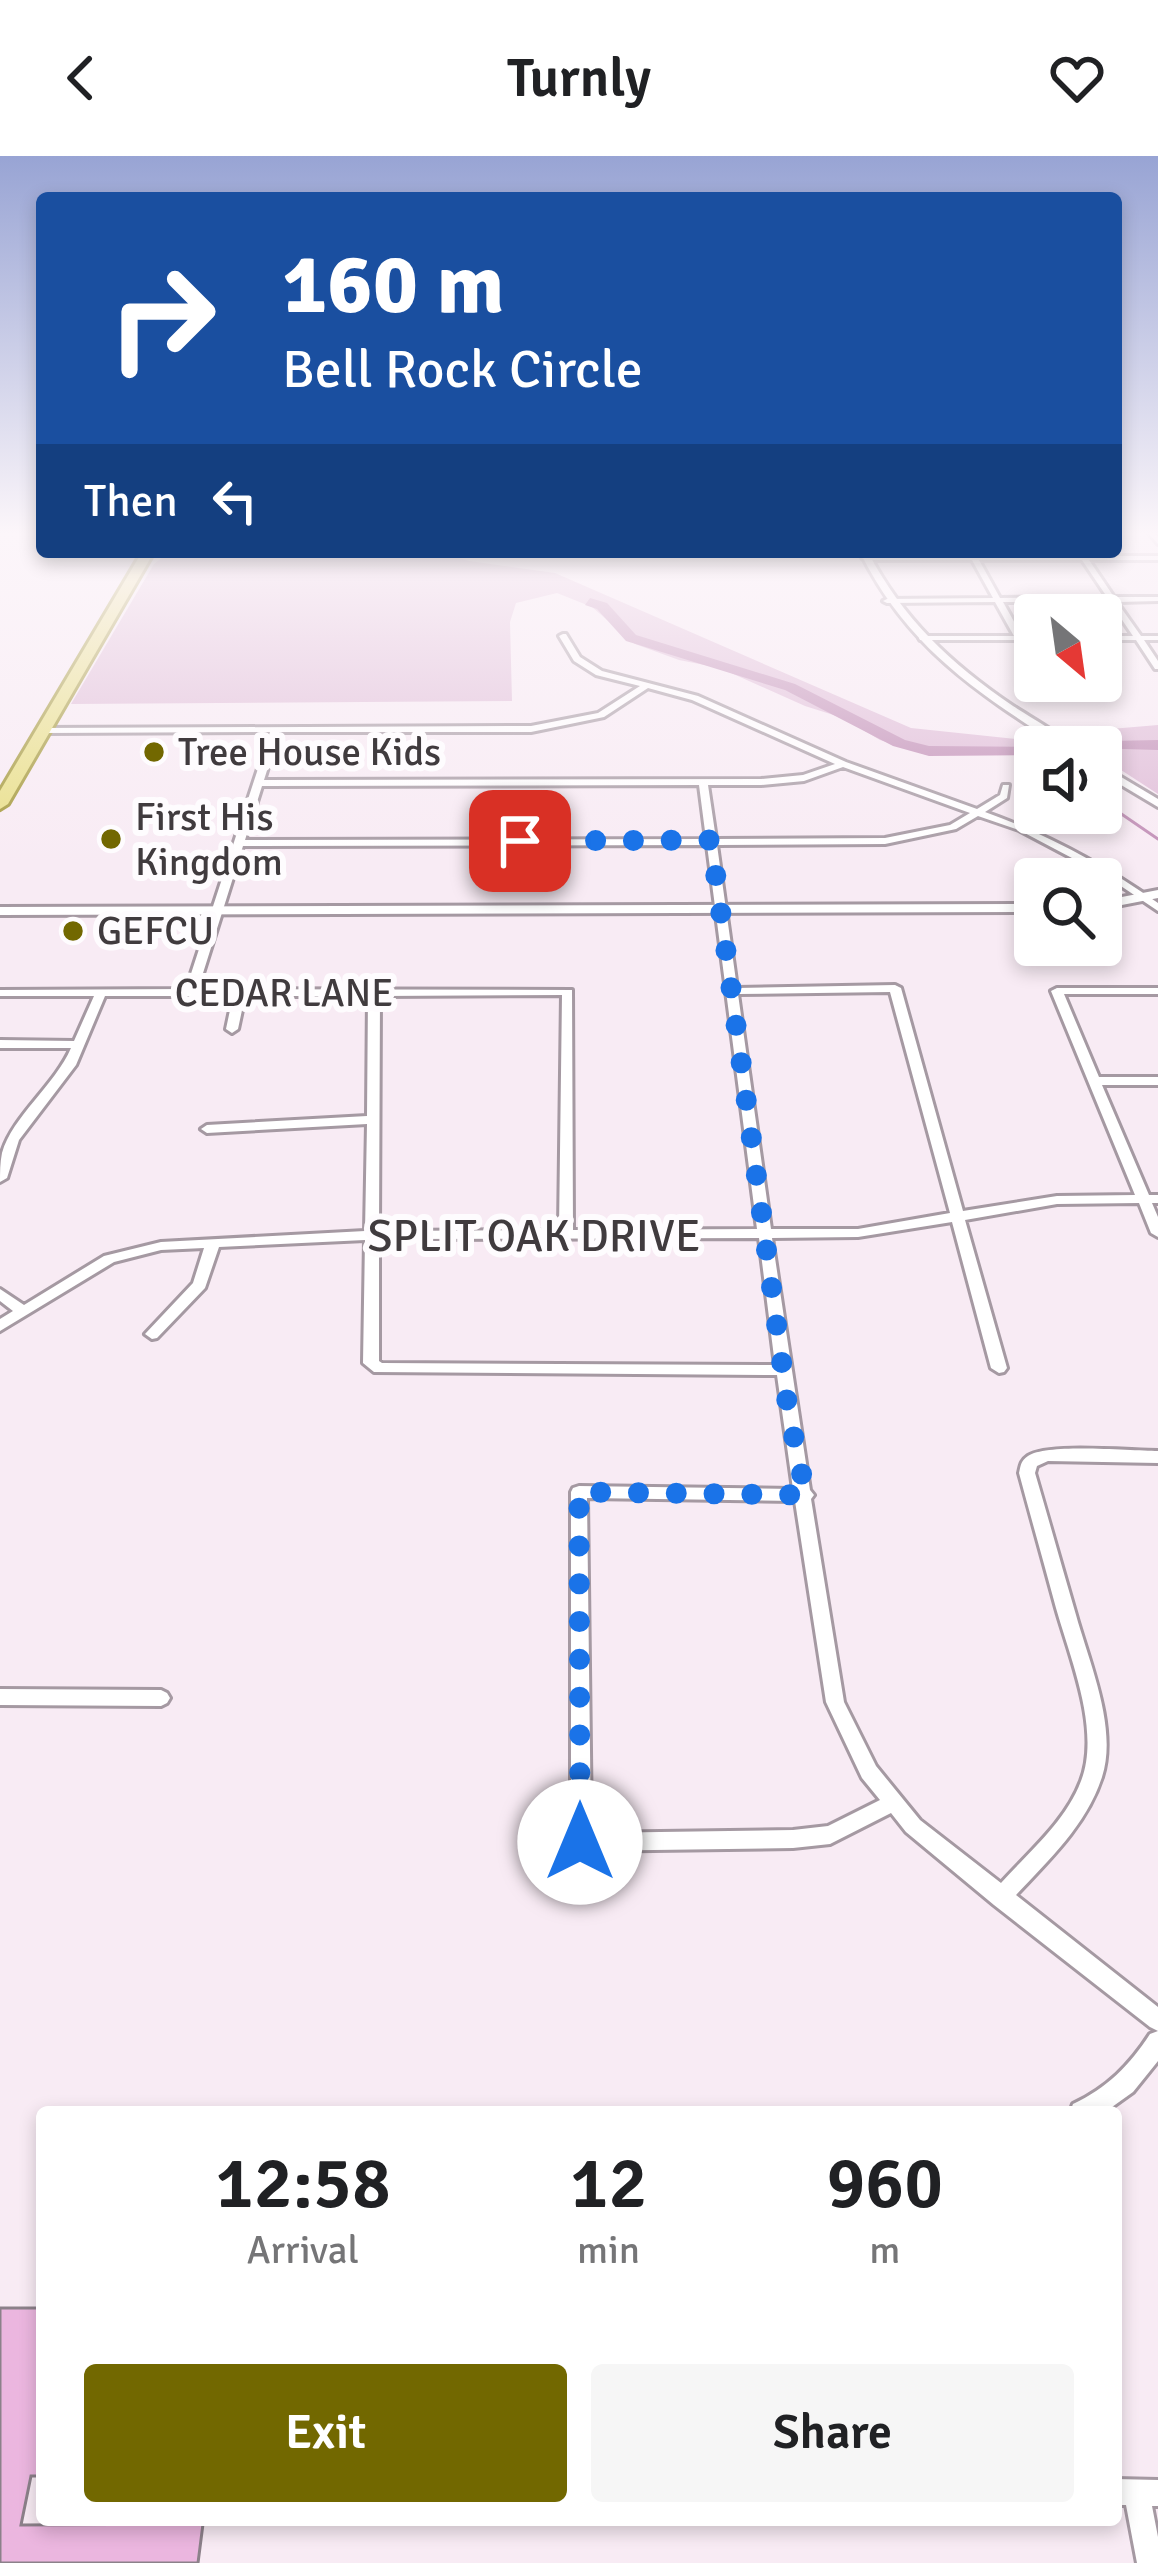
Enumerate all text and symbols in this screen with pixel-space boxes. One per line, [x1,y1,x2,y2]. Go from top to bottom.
icon: back [48,45,114,111]
text: Turnly [507,45,651,112]
icon: heart [1044,45,1110,111]
text: 160 m [282,233,504,337]
icon: right [84,240,240,396]
text: Bell Rock Circle [282,336,643,403]
icon: left [202,468,268,534]
text: Then [84,474,178,529]
north arrow [1014,594,1122,702]
map controls [1014,594,1122,966]
button: sound [1014,726,1122,834]
place label: Tree House Kids [178,728,441,776]
marker: Tree House Kids [141,739,167,765]
pin [469,790,571,892]
place label: First His Kingdom [135,793,283,886]
icon: arrive [487,808,553,874]
marker: First His Kingdom [98,826,124,852]
button: search [1014,858,1122,966]
place label: GEFCU [97,907,214,955]
marker: GEFCU [60,918,86,944]
street label: CEDAR LANE [175,969,393,1017]
street label: SPLIT OAK DRIVE [368,1209,700,1264]
position arrow [517,1779,643,1905]
text: 12:58 [215,2139,391,2228]
text: 12 [570,2139,647,2228]
text: 960 [826,2139,943,2228]
text: Arrival [247,2226,359,2274]
text: min [577,2226,640,2274]
text: m [869,2226,900,2274]
button: Exit [84,2364,567,2502]
button: Share [591,2364,1074,2502]

